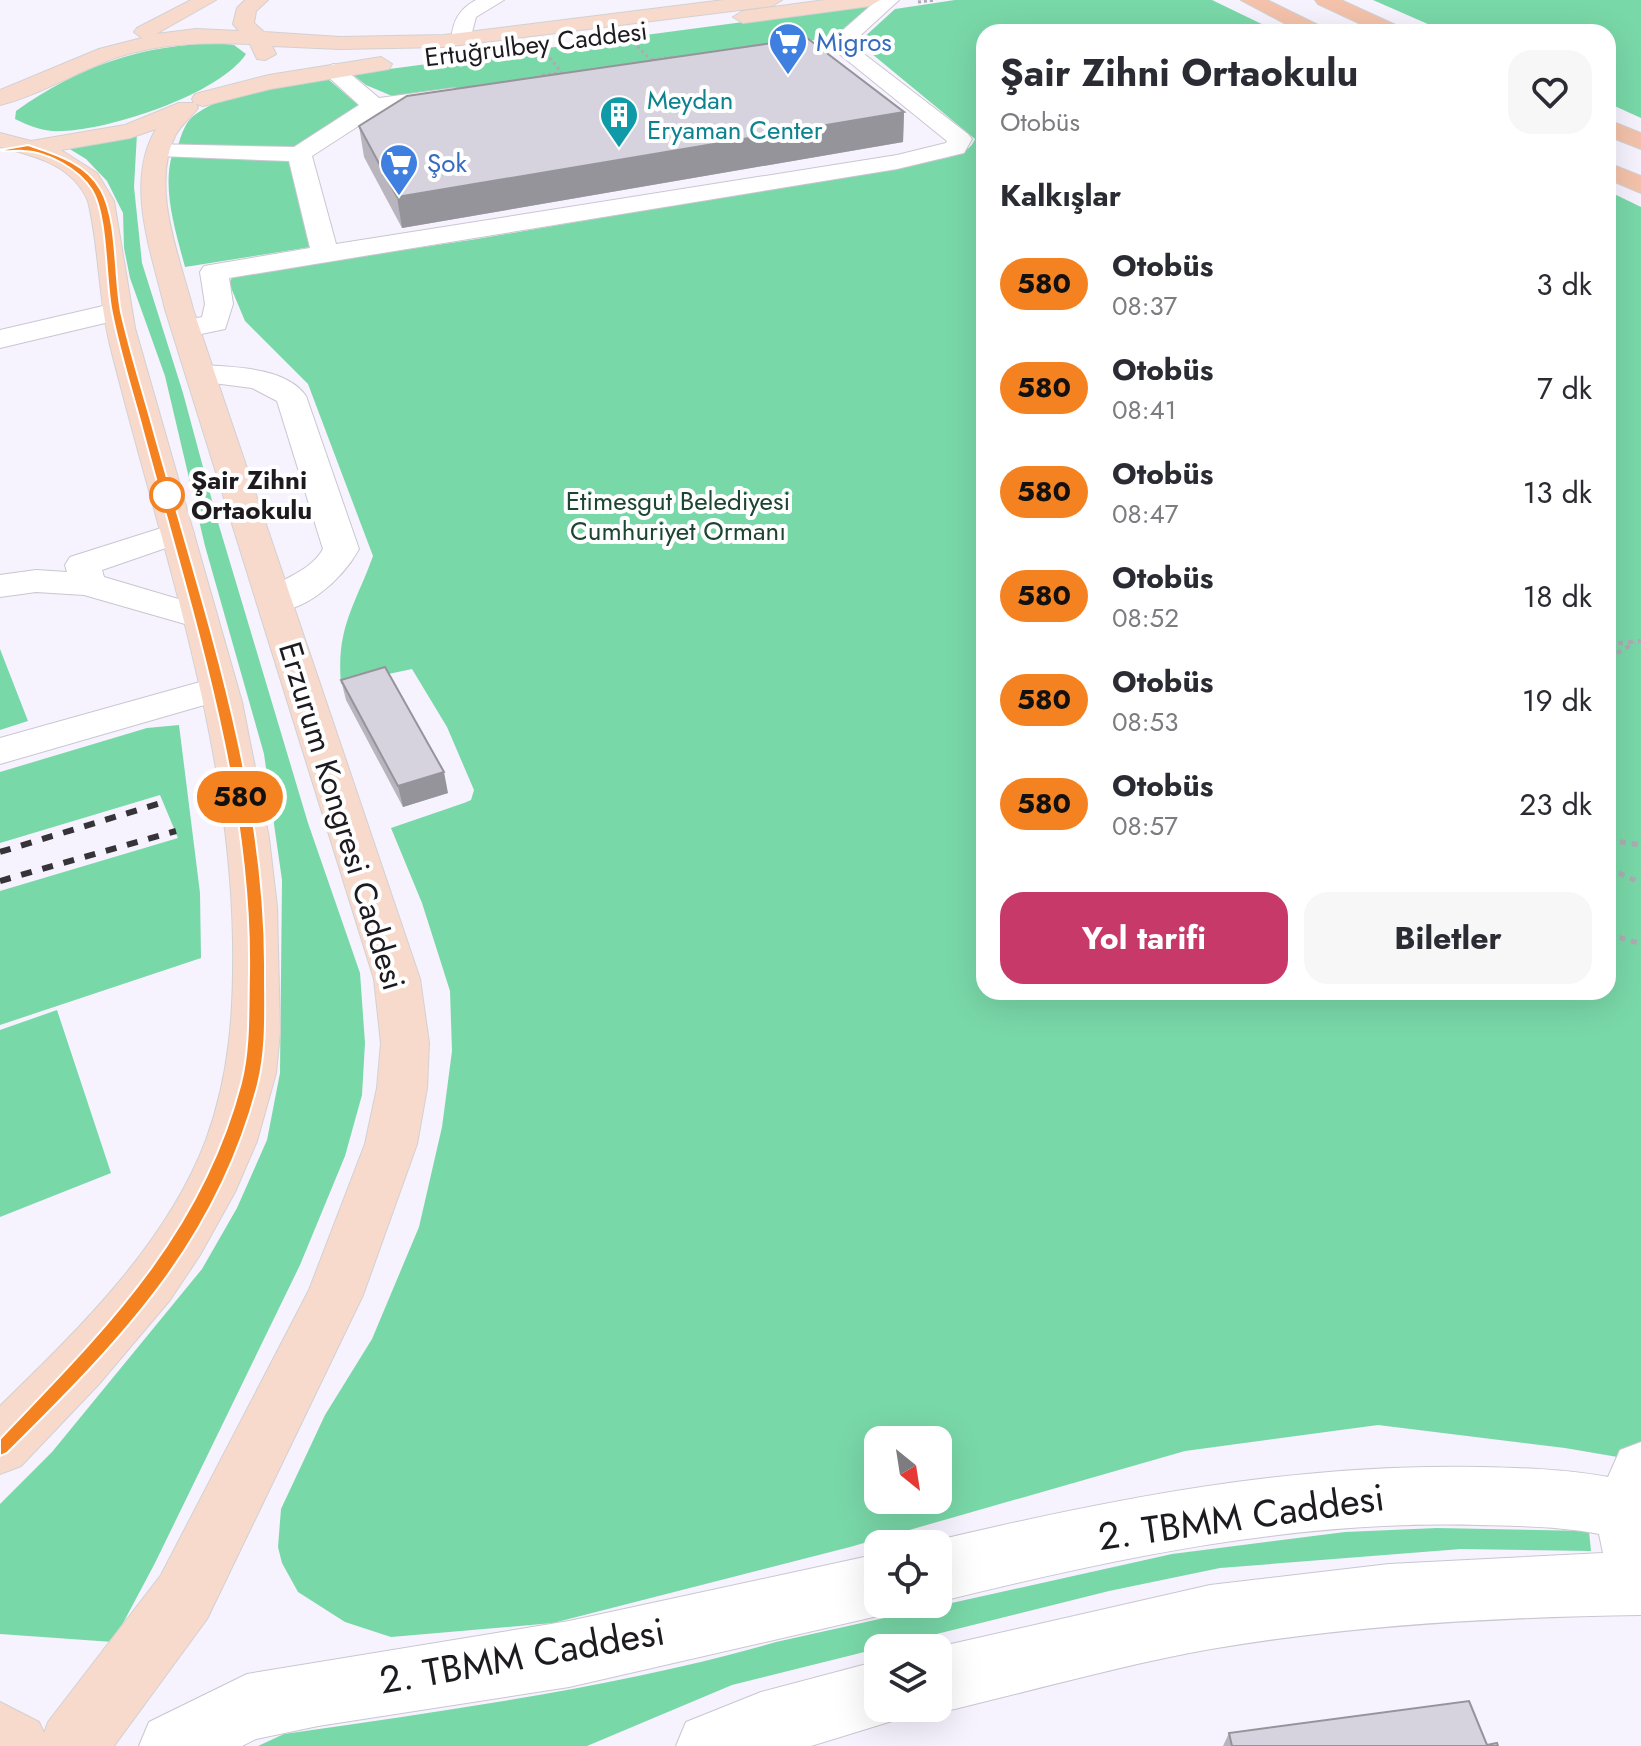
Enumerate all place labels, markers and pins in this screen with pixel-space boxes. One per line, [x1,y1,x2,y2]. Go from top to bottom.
supermarket icon: Migros [767,21,809,76]
place label: Migros [816,23,892,61]
place label: Meydan Eryaman Center [647,81,823,149]
building icon: Meydan Eryaman Center [598,94,640,149]
supermarket icon: Şok [378,142,420,197]
place label: Şok [427,144,467,182]
place label: Şair Zihni Ortaokulu [191,461,312,529]
marker: Şair Zihni Ortaokulu [150,478,184,512]

